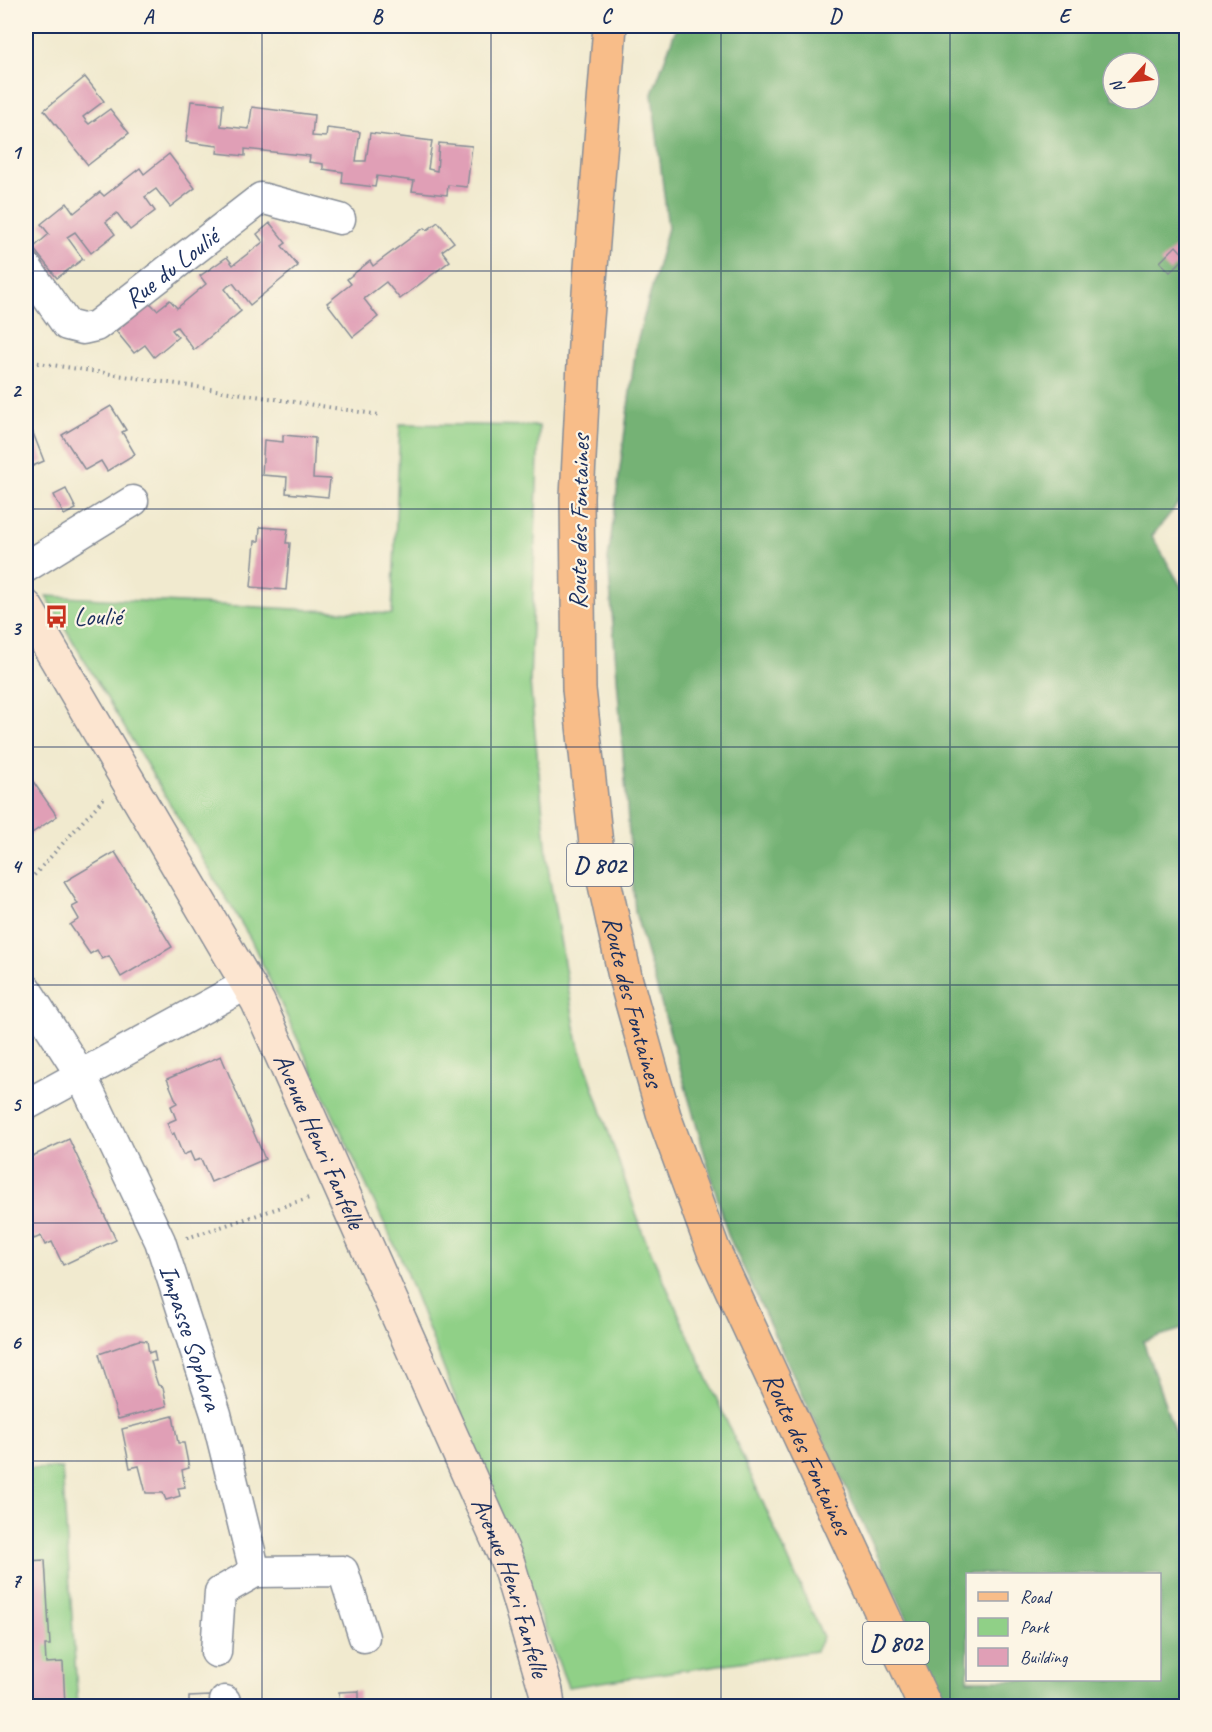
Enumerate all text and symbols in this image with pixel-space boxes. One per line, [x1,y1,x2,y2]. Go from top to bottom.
text: A [143,4,155,29]
text: B [372,4,384,29]
text: C [601,4,613,29]
text: D [829,4,843,29]
text: E [1059,4,1073,29]
north arrow [1101,51,1161,111]
text: N [1106,76,1130,96]
text: 1 [12,140,23,165]
street label: Rue du Loulié [117,218,228,315]
text: 2 [12,378,23,403]
street label: Route des Fontaines [561,432,597,610]
place label: Loulié [74,600,125,633]
bus stop icon: Loulié [43,603,69,629]
text: 3 [12,616,23,641]
road number: D 802 [567,844,633,886]
text: 4 [12,854,24,879]
street label: Route des Fontaines [596,913,672,1093]
street label: Avenue Henri Fanfelle [266,1048,374,1235]
text: 5 [12,1092,23,1117]
street label: Impasse Sophora [152,1260,231,1416]
text: 6 [11,1330,22,1355]
street label: Route des Fontaines [756,1367,861,1542]
street label: Avenue Henri Fanfelle [464,1492,558,1682]
text: 7 [12,1568,23,1593]
legend [966,1573,1161,1681]
text: Road [1020,1586,1053,1608]
text: Park [1020,1616,1050,1638]
road number: D 802 [863,1622,929,1664]
text: Building [1020,1646,1069,1668]

